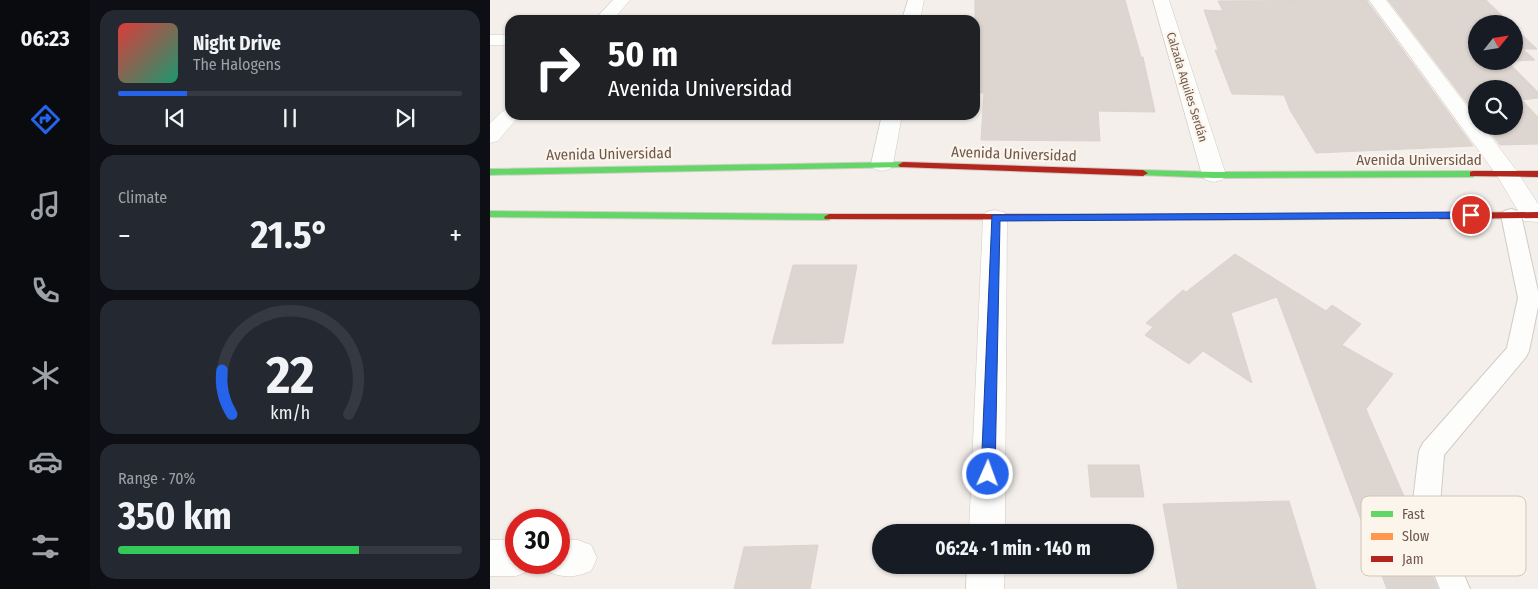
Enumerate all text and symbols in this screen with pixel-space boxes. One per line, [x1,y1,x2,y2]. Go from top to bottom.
north arrow [1468,15,1522,70]
map controls [1468,15,1523,135]
text: 06:23 [20,25,70,52]
street label: Calzada Aquiles Serdán [1164,30,1210,144]
text: Night Drive [193,32,281,55]
text: 50 m [608,33,678,75]
icon: right [525,35,590,100]
text: The Halogens [193,55,281,74]
text: Avenida Universidad [608,75,792,102]
button: search [1468,80,1523,135]
icon: directions [28,102,63,137]
icon: previous [161,104,189,132]
icon: pause [276,104,304,132]
icon: next [391,104,419,132]
street label: Avenida Universidad [951,143,1077,165]
street label: Avenida Universidad [546,144,672,164]
street label: Avenida Universidad [1356,151,1482,169]
icon: music [28,188,63,223]
text: Climate [118,188,167,207]
pin [1450,194,1492,236]
icon: arrive [1457,201,1485,229]
text: 21.5° [251,212,329,258]
text: − [118,219,131,252]
text: + [449,219,462,252]
icon: phone [28,273,63,308]
text: 22 [265,344,314,407]
icon: climate [28,358,63,393]
text: km/h [270,402,310,424]
icon: car [28,444,63,479]
position arrow [961,447,1013,499]
text: Range · 70% [118,469,196,488]
text: 350 km [118,493,232,539]
legend [1361,496,1526,576]
text: Fast [1402,506,1425,523]
speed limit sign: 30 [505,509,570,574]
text: Slow [1402,528,1429,545]
icon: filters [28,529,63,564]
text: 06:24 · 1 min · 140 m [935,537,1091,560]
text: Jam [1402,551,1423,568]

